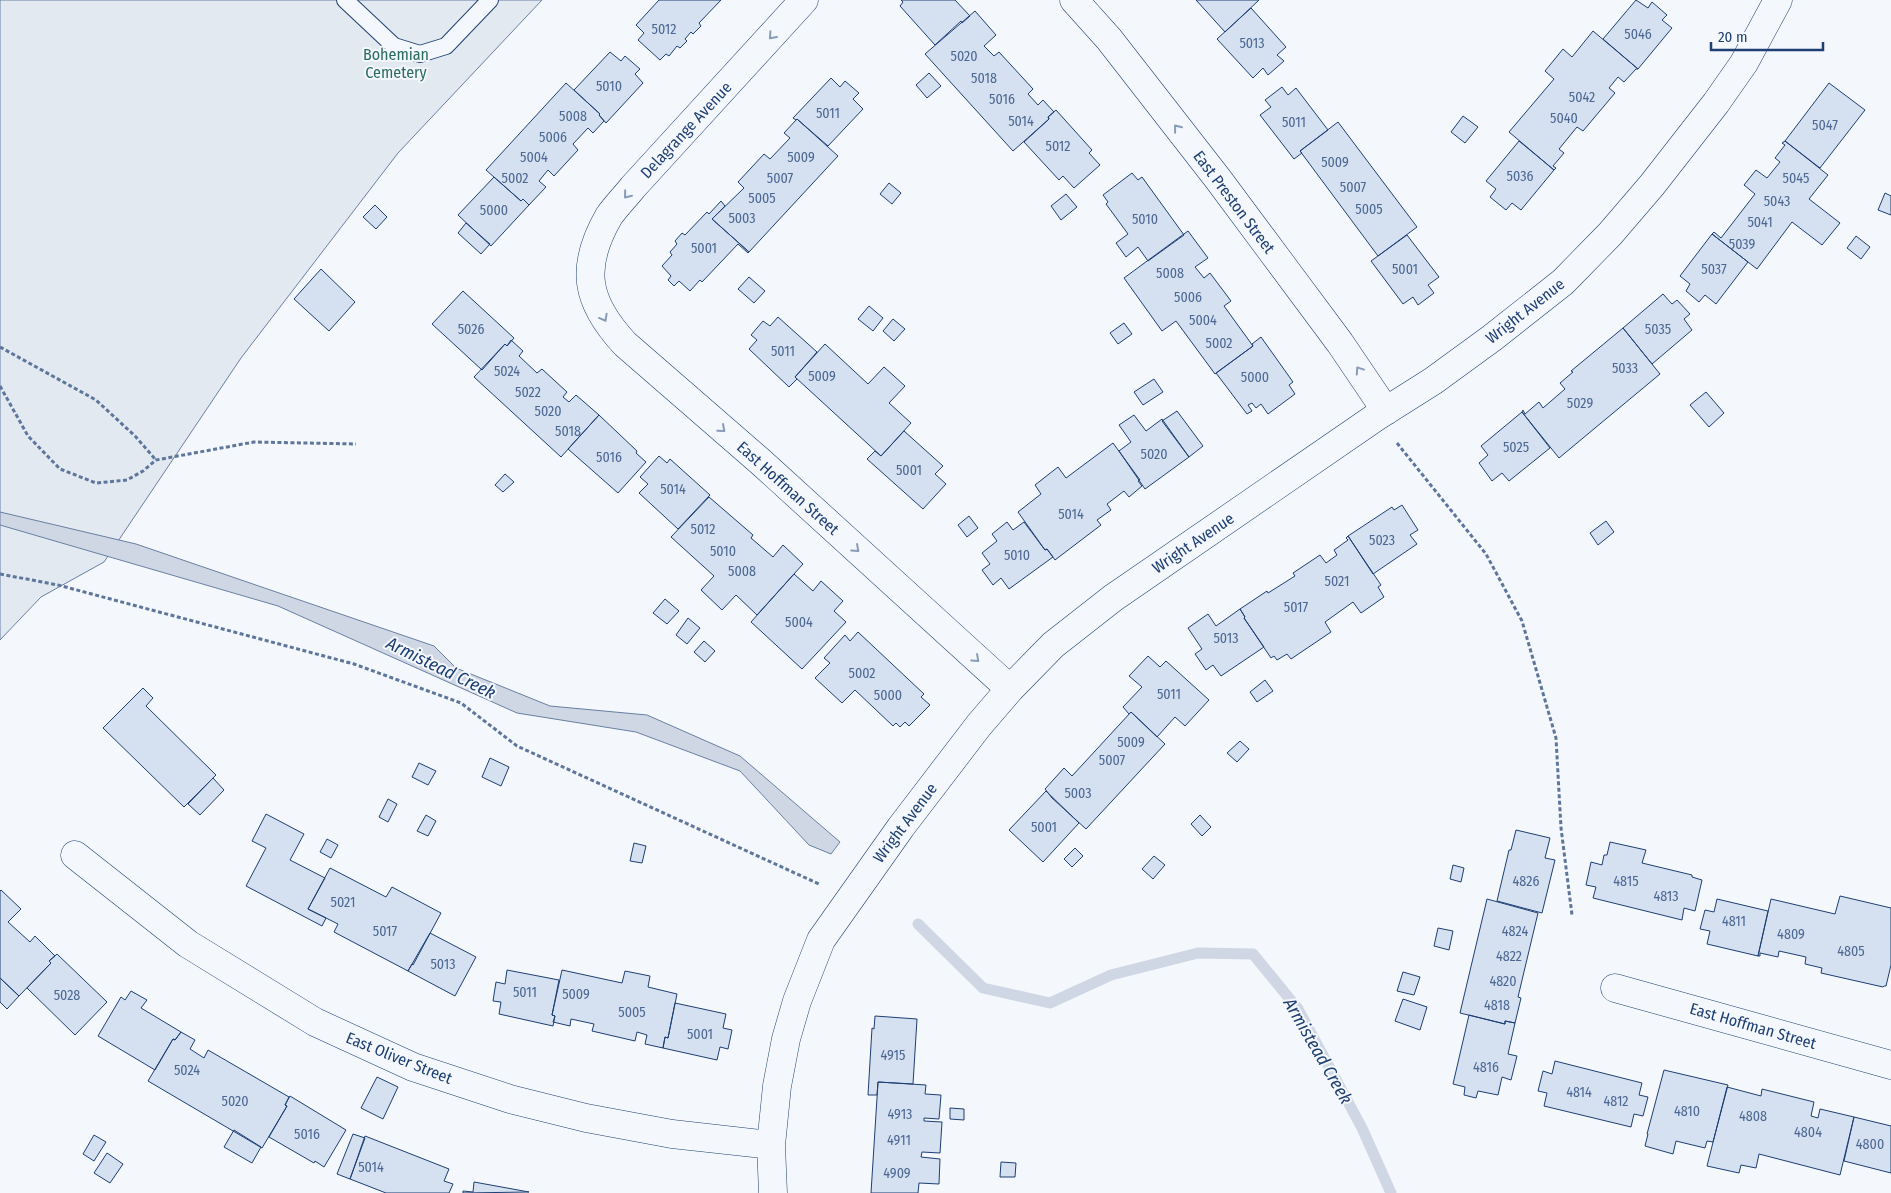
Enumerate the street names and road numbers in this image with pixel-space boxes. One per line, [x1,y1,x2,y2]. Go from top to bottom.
street label: Delagrange Avenue [636,78,736,182]
street label: East Preston Street [1189,147,1279,258]
street label: Wright Avenue [1482,274,1568,348]
street label: East Hoffman Street [733,437,843,539]
street label: Wright Avenue [1148,509,1238,577]
street label: Wright Avenue [869,779,941,866]
street label: East Hoffman Street [1688,999,1819,1053]
street label: East Oliver Street [343,1028,456,1088]

